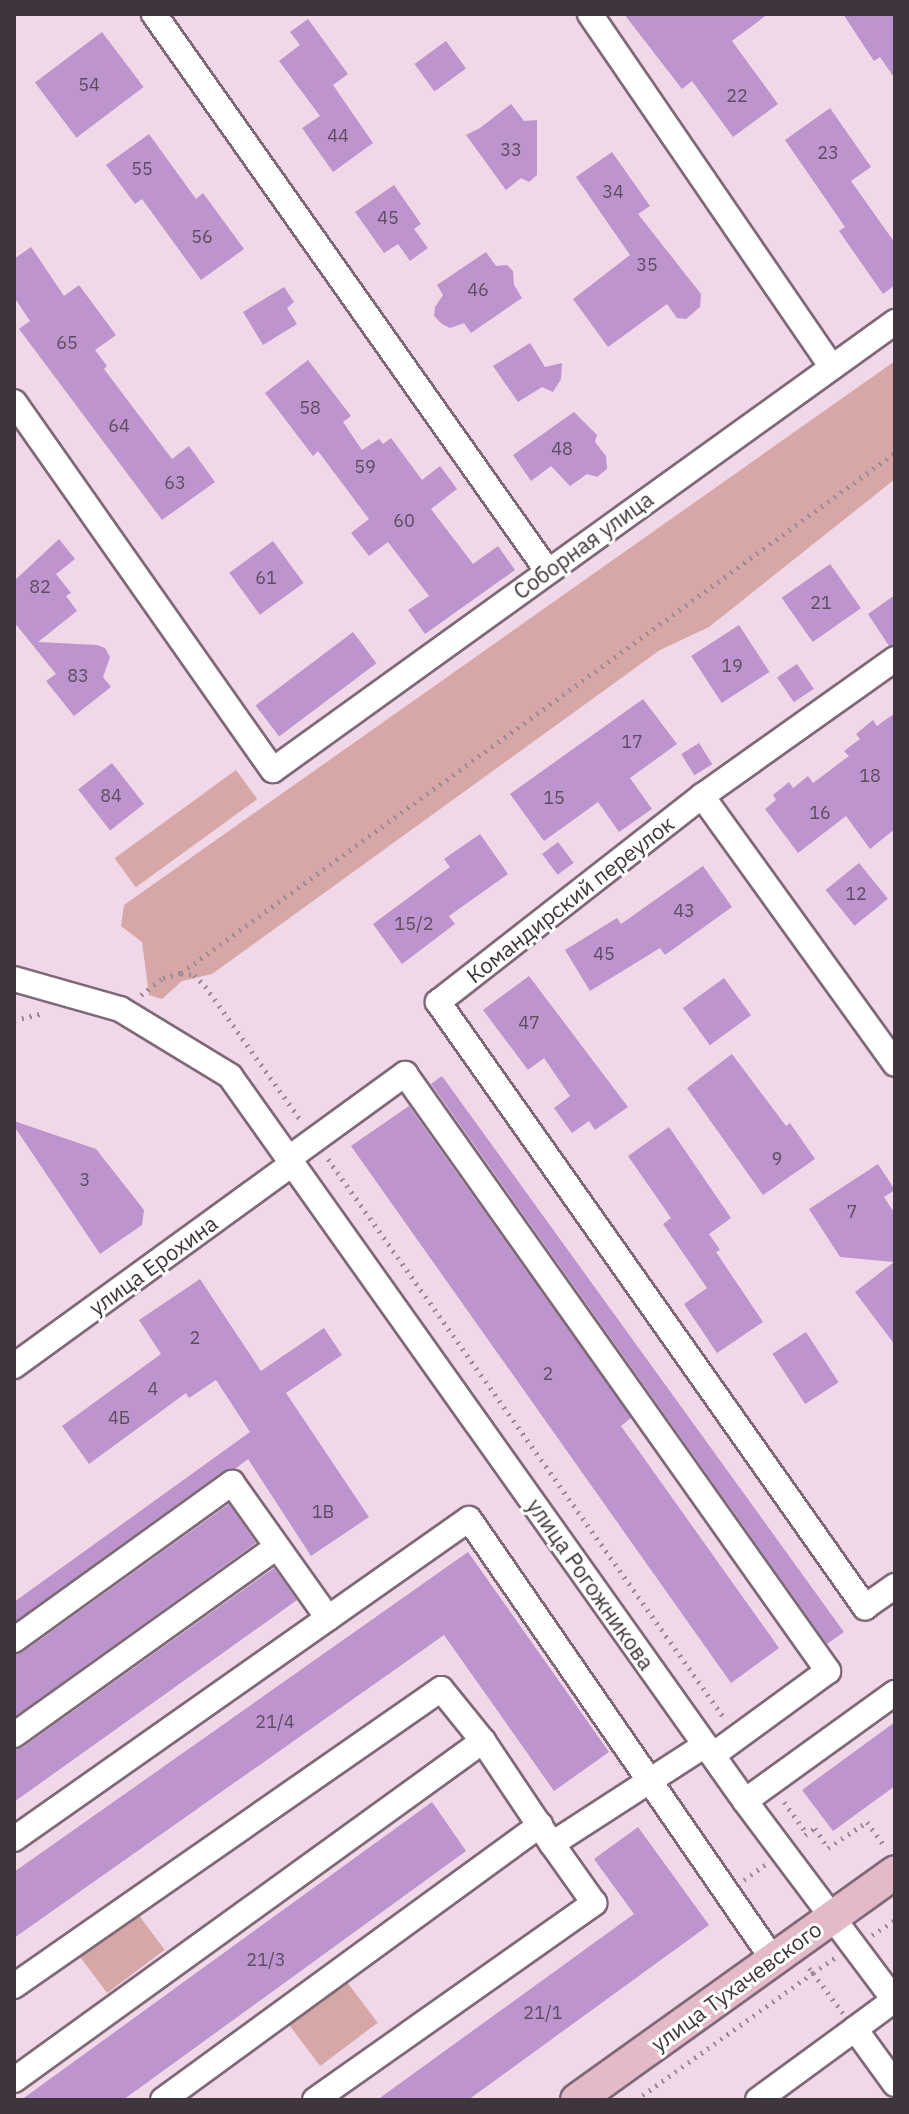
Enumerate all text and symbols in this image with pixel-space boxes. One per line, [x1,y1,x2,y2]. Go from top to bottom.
house number: 54 [78,74,100,96]
house number: 22 [726,85,748,107]
house number: 44 [327,125,349,147]
house number: 33 [500,139,522,161]
house number: 23 [817,142,839,164]
house number: 55 [131,158,153,180]
house number: 34 [602,181,624,203]
house number: 45 [377,207,399,229]
house number: 56 [191,226,213,248]
house number: 35 [636,254,658,276]
house number: 46 [467,279,489,301]
house number: 65 [56,332,78,354]
house number: 58 [299,397,321,419]
house number: 64 [108,415,130,437]
house number: 48 [551,438,573,460]
house number: 59 [354,456,376,478]
house number: 63 [164,472,186,494]
street label: Соборная улица [508,485,658,605]
house number: 60 [393,510,415,532]
house number: 61 [255,567,277,589]
house number: 82 [29,576,51,598]
house number: 21 [810,592,832,614]
house number: 19 [721,655,743,677]
house number: 83 [67,665,89,687]
house number: 17 [621,731,643,753]
house number: 18 [859,765,881,787]
house number: 84 [100,785,122,807]
house number: 15 [543,787,565,809]
house number: 16 [809,802,831,824]
street label: Командирский переулок [461,810,679,988]
house number: 12 [845,883,867,905]
house number: 43 [673,900,695,922]
house number: 15/2 [394,913,434,935]
house number: 45 [593,943,615,965]
house number: 47 [518,1012,540,1034]
house number: 9 [772,1148,782,1170]
house number: 3 [80,1169,90,1191]
house number: 7 [847,1201,857,1223]
street label: улица Ерохина [84,1209,222,1321]
house number: 2 [190,1327,200,1349]
house number: 2 [543,1363,553,1385]
house number: 4 [148,1378,158,1400]
house number: 4Б [108,1407,130,1429]
street label: улица Рогожникова [522,1493,660,1675]
house number: 1В [312,1501,334,1523]
house number: 21/4 [255,1711,295,1733]
street label: улица Тухачевского [646,1915,826,2057]
house number: 21/3 [246,1949,286,1971]
house number: 21/1 [523,2002,563,2024]

